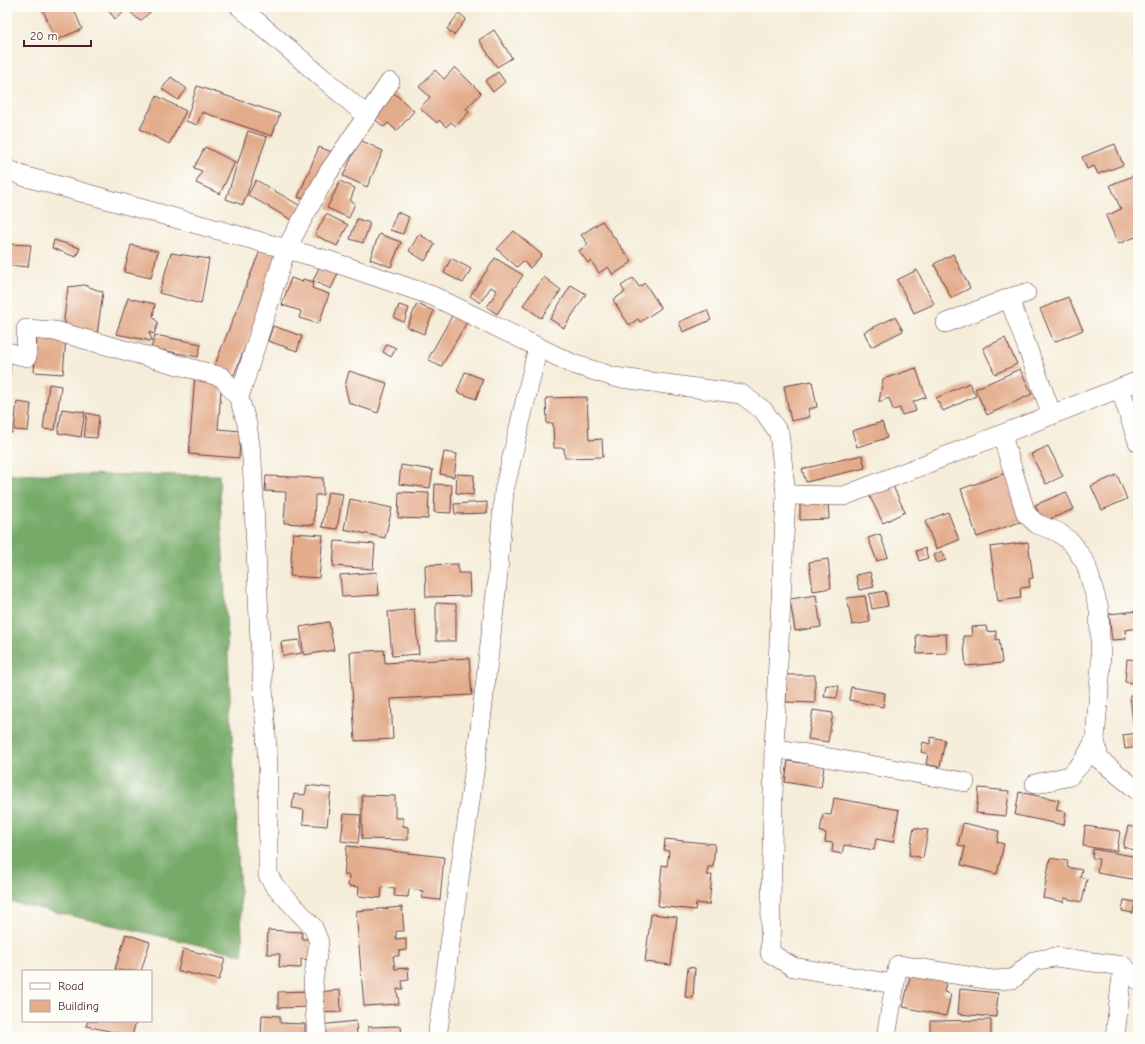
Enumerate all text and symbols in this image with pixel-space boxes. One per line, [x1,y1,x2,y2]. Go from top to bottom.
scale bar [24,22,91,48]
text: 20 m [30,29,58,43]
legend [22,970,152,1022]
text: Road [58,979,84,993]
text: Building [58,999,99,1013]

